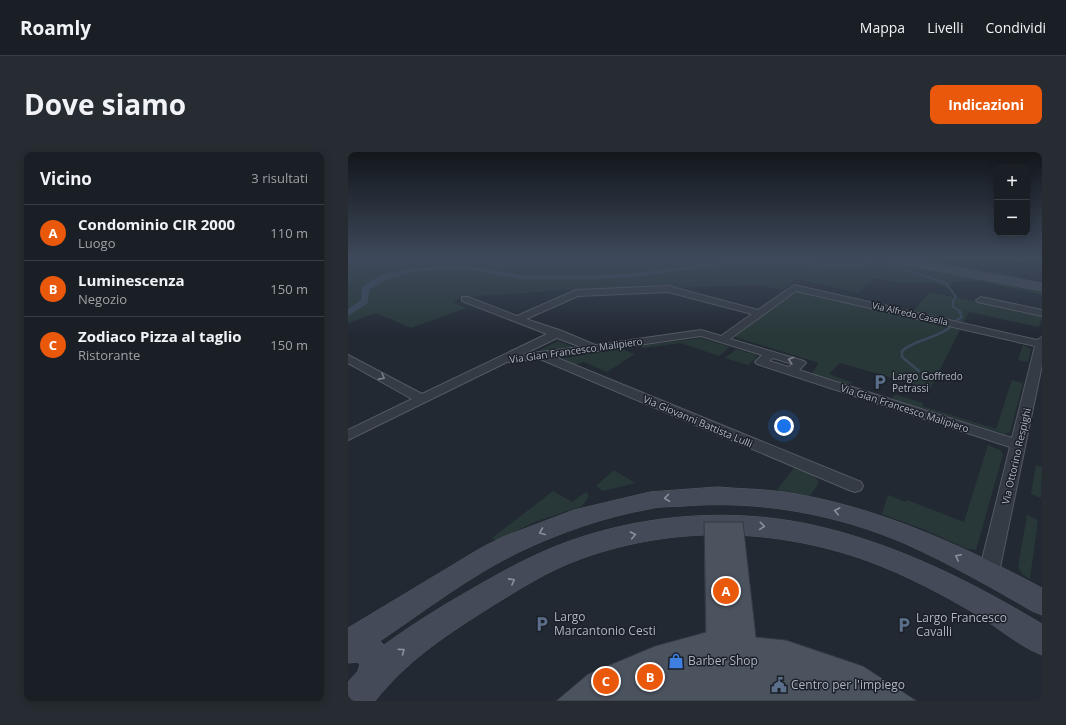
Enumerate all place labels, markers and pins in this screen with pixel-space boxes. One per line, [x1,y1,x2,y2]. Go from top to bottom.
place label: Largo Goffredo Petrassi [892,369,963,395]
parking icon: Largo Goffredo Petrassi [871,373,889,391]
pin: A [713,576,739,606]
place label: Largo Marcantonio Cesti [554,608,656,639]
place label: Largo Francesco Cavalli [916,609,1007,640]
parking icon: Largo Marcantonio Cesti [533,615,551,633]
parking icon: Largo Francesco Cavalli [895,616,913,634]
shop icon: Barber Shop [667,652,685,670]
place label: Barber Shop [688,652,758,669]
pin: B [637,662,663,692]
pin: C [593,666,619,696]
public building icon: Centro per l'impiego [770,676,788,694]
place label: Centro per l'impiego [791,676,905,693]

